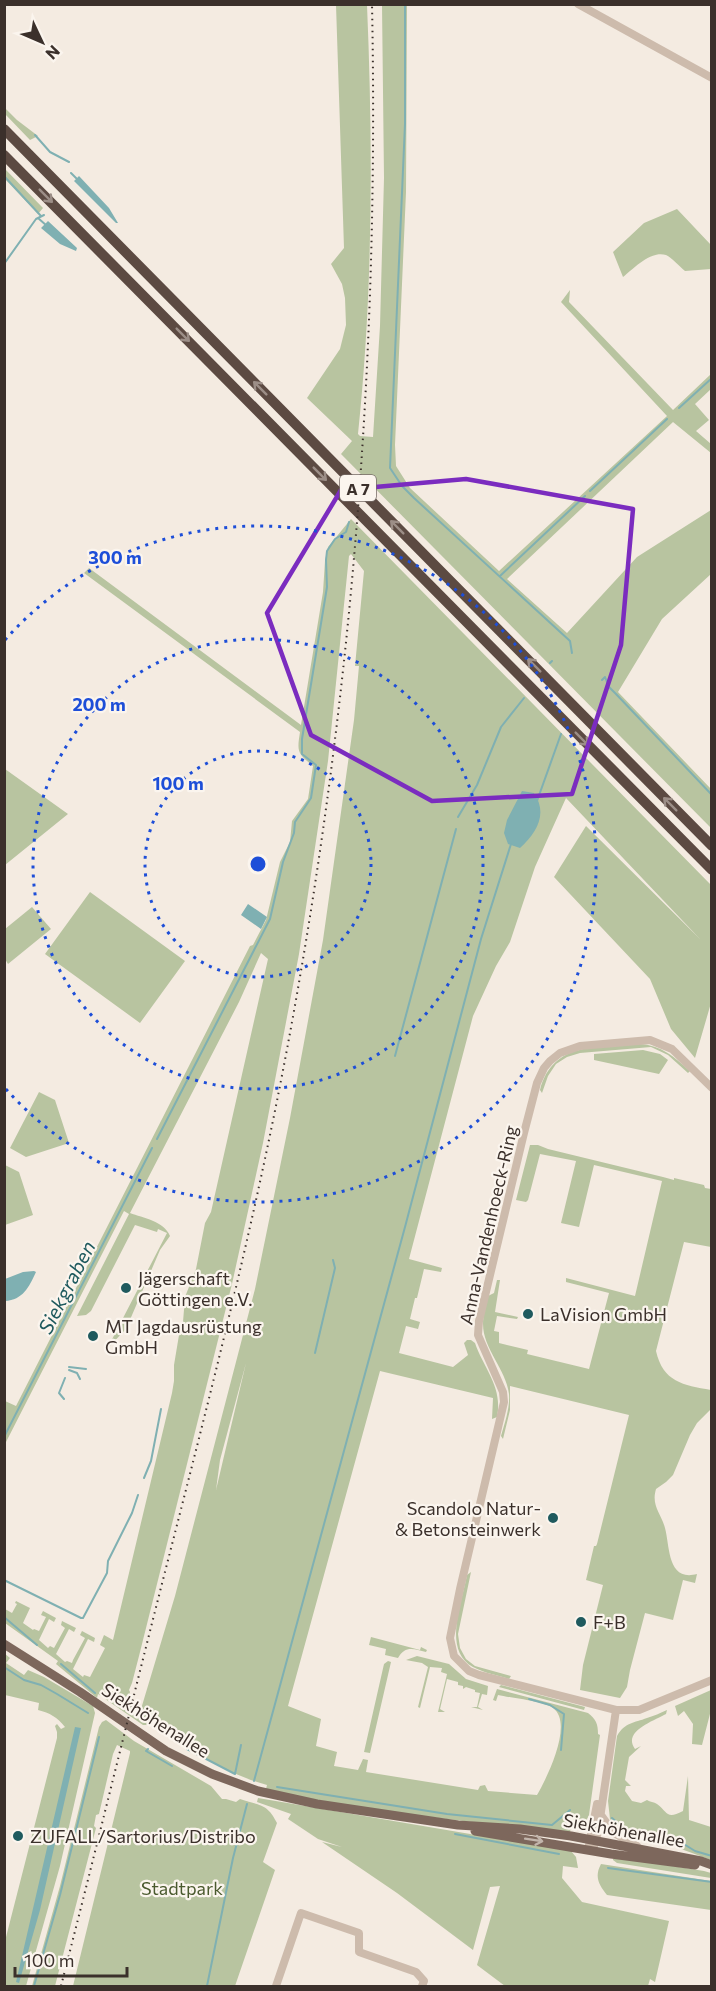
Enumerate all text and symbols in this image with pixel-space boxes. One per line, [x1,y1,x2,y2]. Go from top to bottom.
north arrow [12,12,72,72]
text: N [42,42,64,64]
one-way arrow [38,189,53,204]
one-way arrow [175,327,190,342]
one-way arrow [252,380,267,395]
one-way arrow [312,466,327,481]
road number: A 7 [340,475,376,501]
one-way arrow [389,519,404,534]
text: 300 m [88,546,142,568]
one-way arrow [526,658,541,673]
text: 200 m [72,693,126,715]
one-way arrow [575,731,589,746]
text: 100 m [152,772,204,794]
one-way arrow [663,797,678,812]
centre of rings [248,854,268,874]
street label: Anna-Vandenhoeck-Ring [454,1123,522,1327]
water label: Siekgraben [32,1236,100,1338]
place label: Jägerschaft Göttingen e.V. [138,1267,252,1310]
marker: Jägerschaft Göttingen e.V. [119,1281,133,1295]
place label: LaVision GmbH [540,1303,667,1325]
marker: LaVision GmbH [521,1307,535,1321]
place label: MT Jagdausrüstung GmbH [105,1315,262,1358]
marker: MT Jagdausrüstung GmbH [86,1329,100,1343]
place label: Scandolo Natur- & Betonsteinwerk [395,1497,541,1540]
marker: Scandolo Natur- & Betonsteinwerk [546,1511,560,1525]
place label: F+B [593,1611,626,1633]
marker: F+B [574,1615,588,1629]
street label: Siekhöhenallee [98,1678,214,1762]
street label: Siekhöhenallee [561,1808,687,1852]
place label: ZUFALL/Sartorius/Distribo [30,1825,256,1847]
marker: ZUFALL/Sartorius/Distribo [11,1829,25,1843]
one-way arrow [524,1835,544,1846]
park label: Stadtpark [141,1877,223,1899]
scale bar [15,1940,128,1978]
text: 100 m [24,1949,74,1971]

